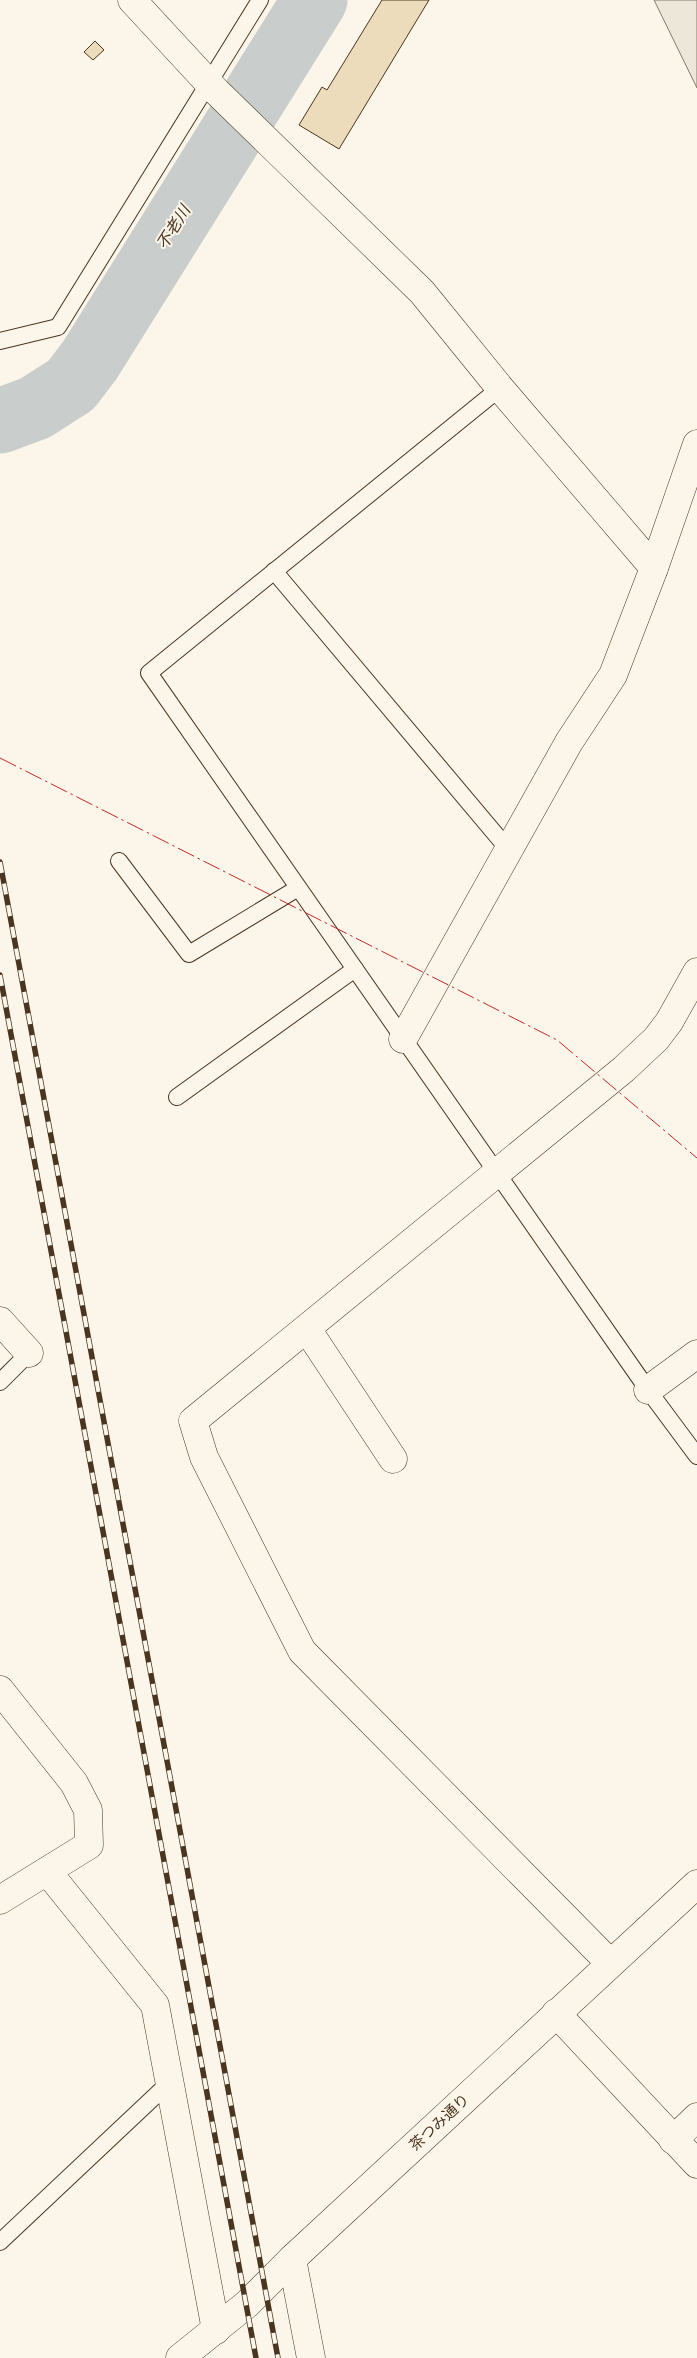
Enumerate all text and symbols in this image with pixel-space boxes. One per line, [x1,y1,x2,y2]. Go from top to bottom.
water label: 不老川 [153,200,194,252]
street label: 茶つみ通り [406,2090,472,2154]

